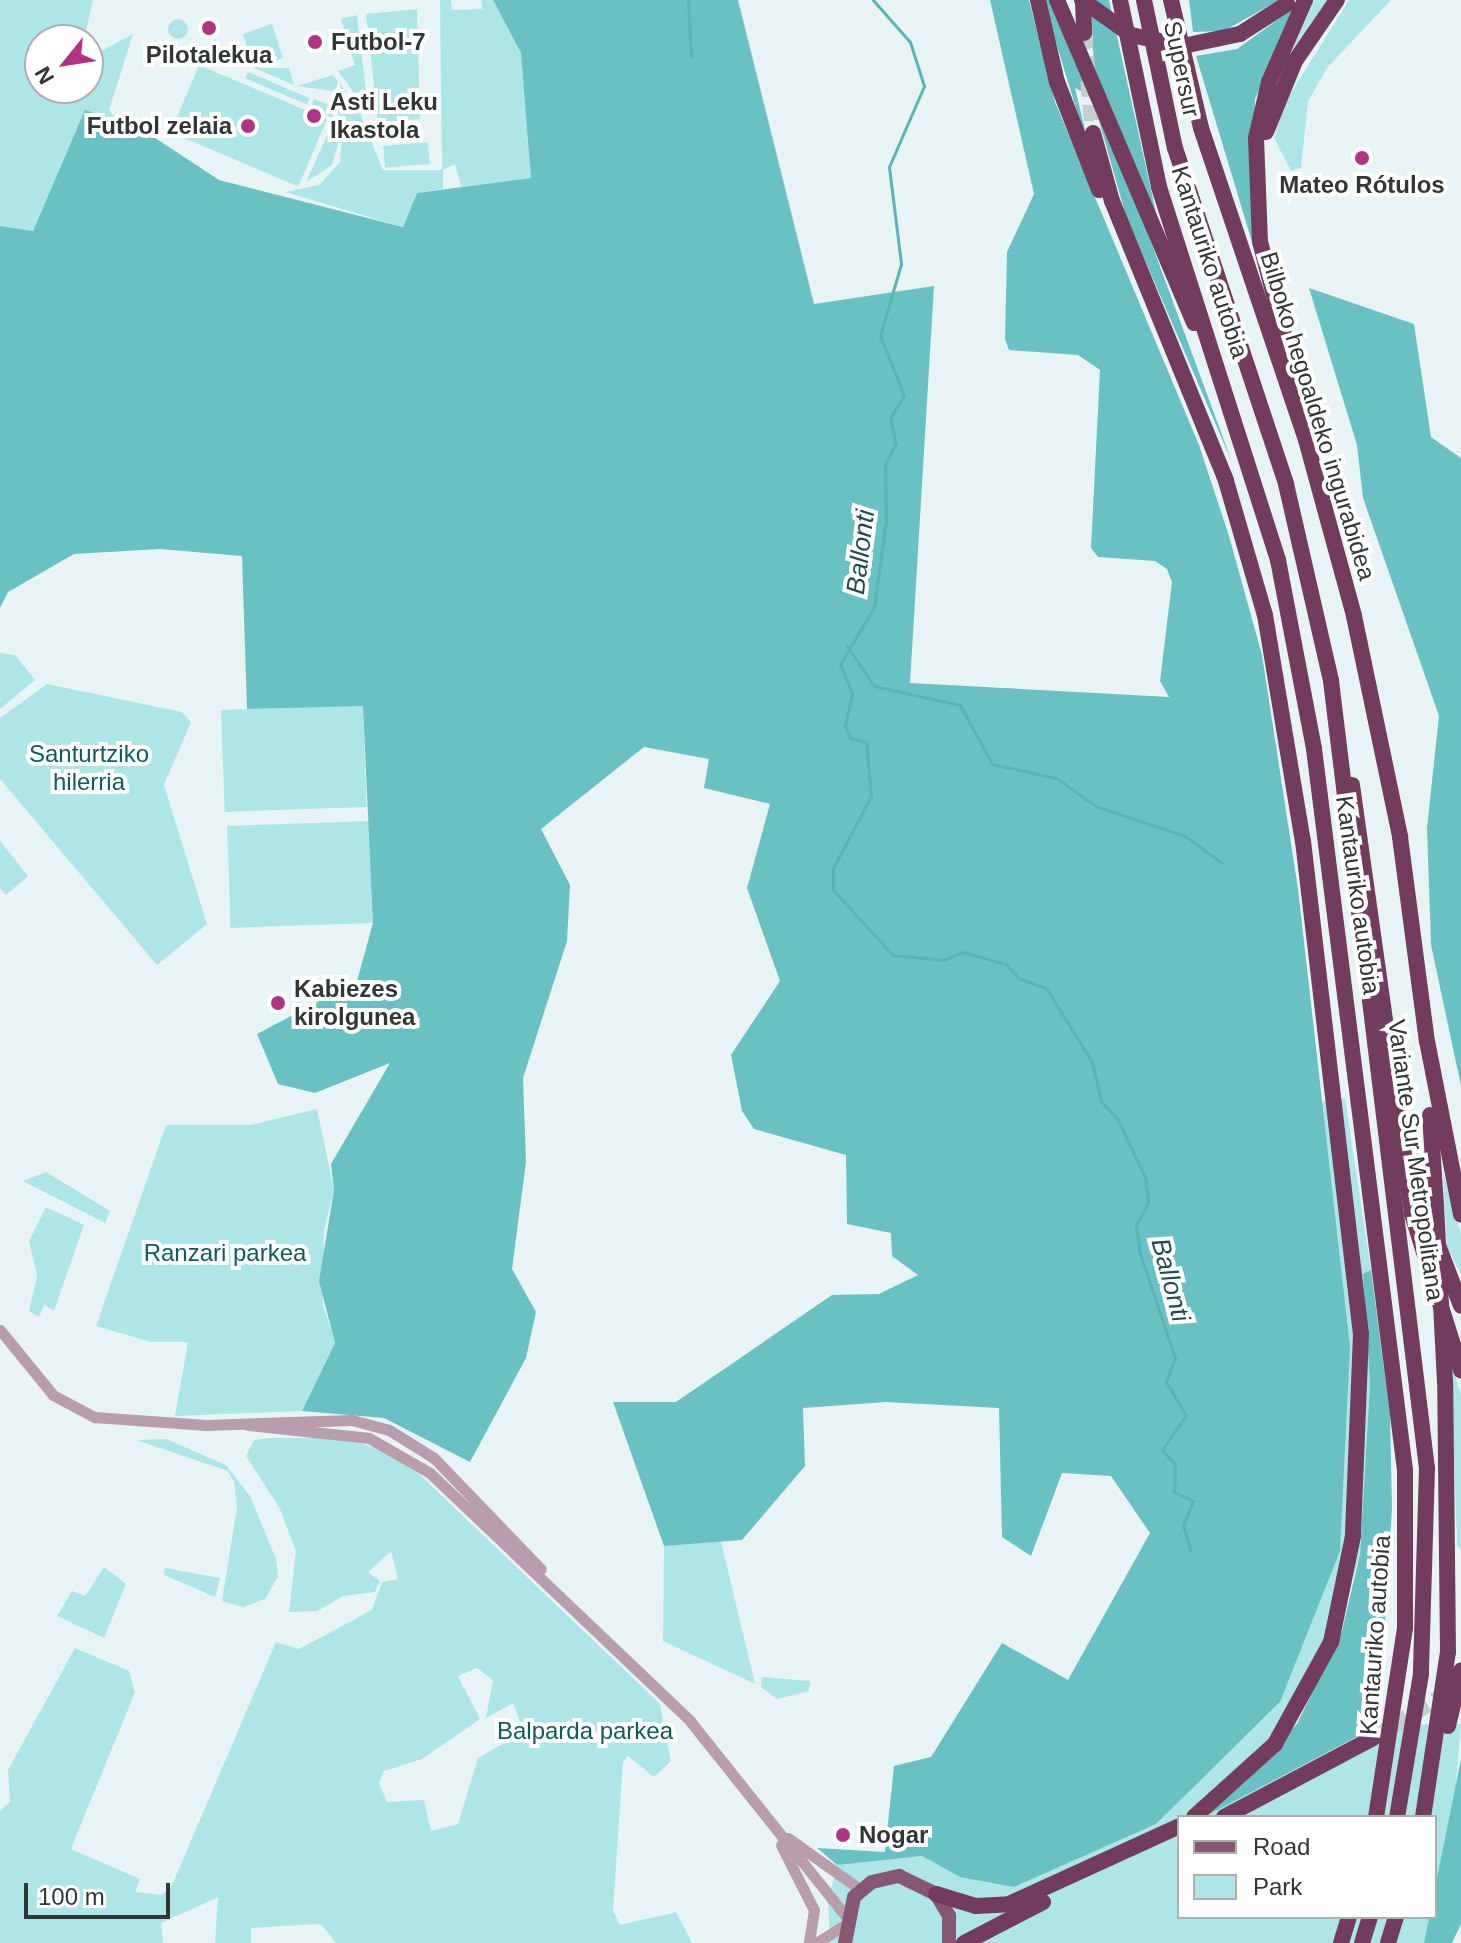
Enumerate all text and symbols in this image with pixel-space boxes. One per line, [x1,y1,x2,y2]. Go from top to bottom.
street label: Supersur [1158,18,1206,120]
marker: Pilotalekua [200,19,218,37]
north arrow [24,24,104,104]
place label: Futbol-7 [331,28,426,56]
marker: Futbol-7 [306,33,324,51]
place label: Pilotalekua [146,41,272,69]
text: N [30,62,59,88]
place label: Asti Leku Ikastola [330,88,438,144]
marker: Asti Leku Ikastola [305,107,323,125]
place label: Futbol zelaia [87,112,232,140]
marker: Futbol zelaia [239,117,257,135]
marker: Mateo Rótulos [1353,149,1371,167]
street label: Kantauriko autobia [1165,162,1255,362]
place label: Mateo Rótulos [1279,171,1445,199]
street label: Bilboko hegoaldeko ingurabidea [1254,248,1382,584]
water label: Ballonti [840,508,882,596]
park label: Santurtziko hilerria [29,740,149,796]
street label: Kantauriko autobia [1330,794,1386,996]
place label: Kabiezes kirolgunea [294,975,415,1031]
marker: Kabiezes kirolgunea [269,994,287,1012]
street label: Variante Sur Metropolitana [1382,1018,1450,1302]
water label: Ballonti [1144,1235,1196,1325]
park label: Ranzari parkea [144,1239,306,1267]
street label: Kantauriko autobia [1354,1534,1396,1736]
park label: Balparda parkea [497,1717,673,1745]
legend [1177,1815,1437,1919]
place label: Nogar [859,1821,928,1849]
marker: Nogar [834,1826,852,1844]
text: Road [1253,1833,1310,1860]
scale bar [28,1867,174,1917]
text: Park [1253,1873,1302,1900]
text: 100 m [38,1883,105,1910]

